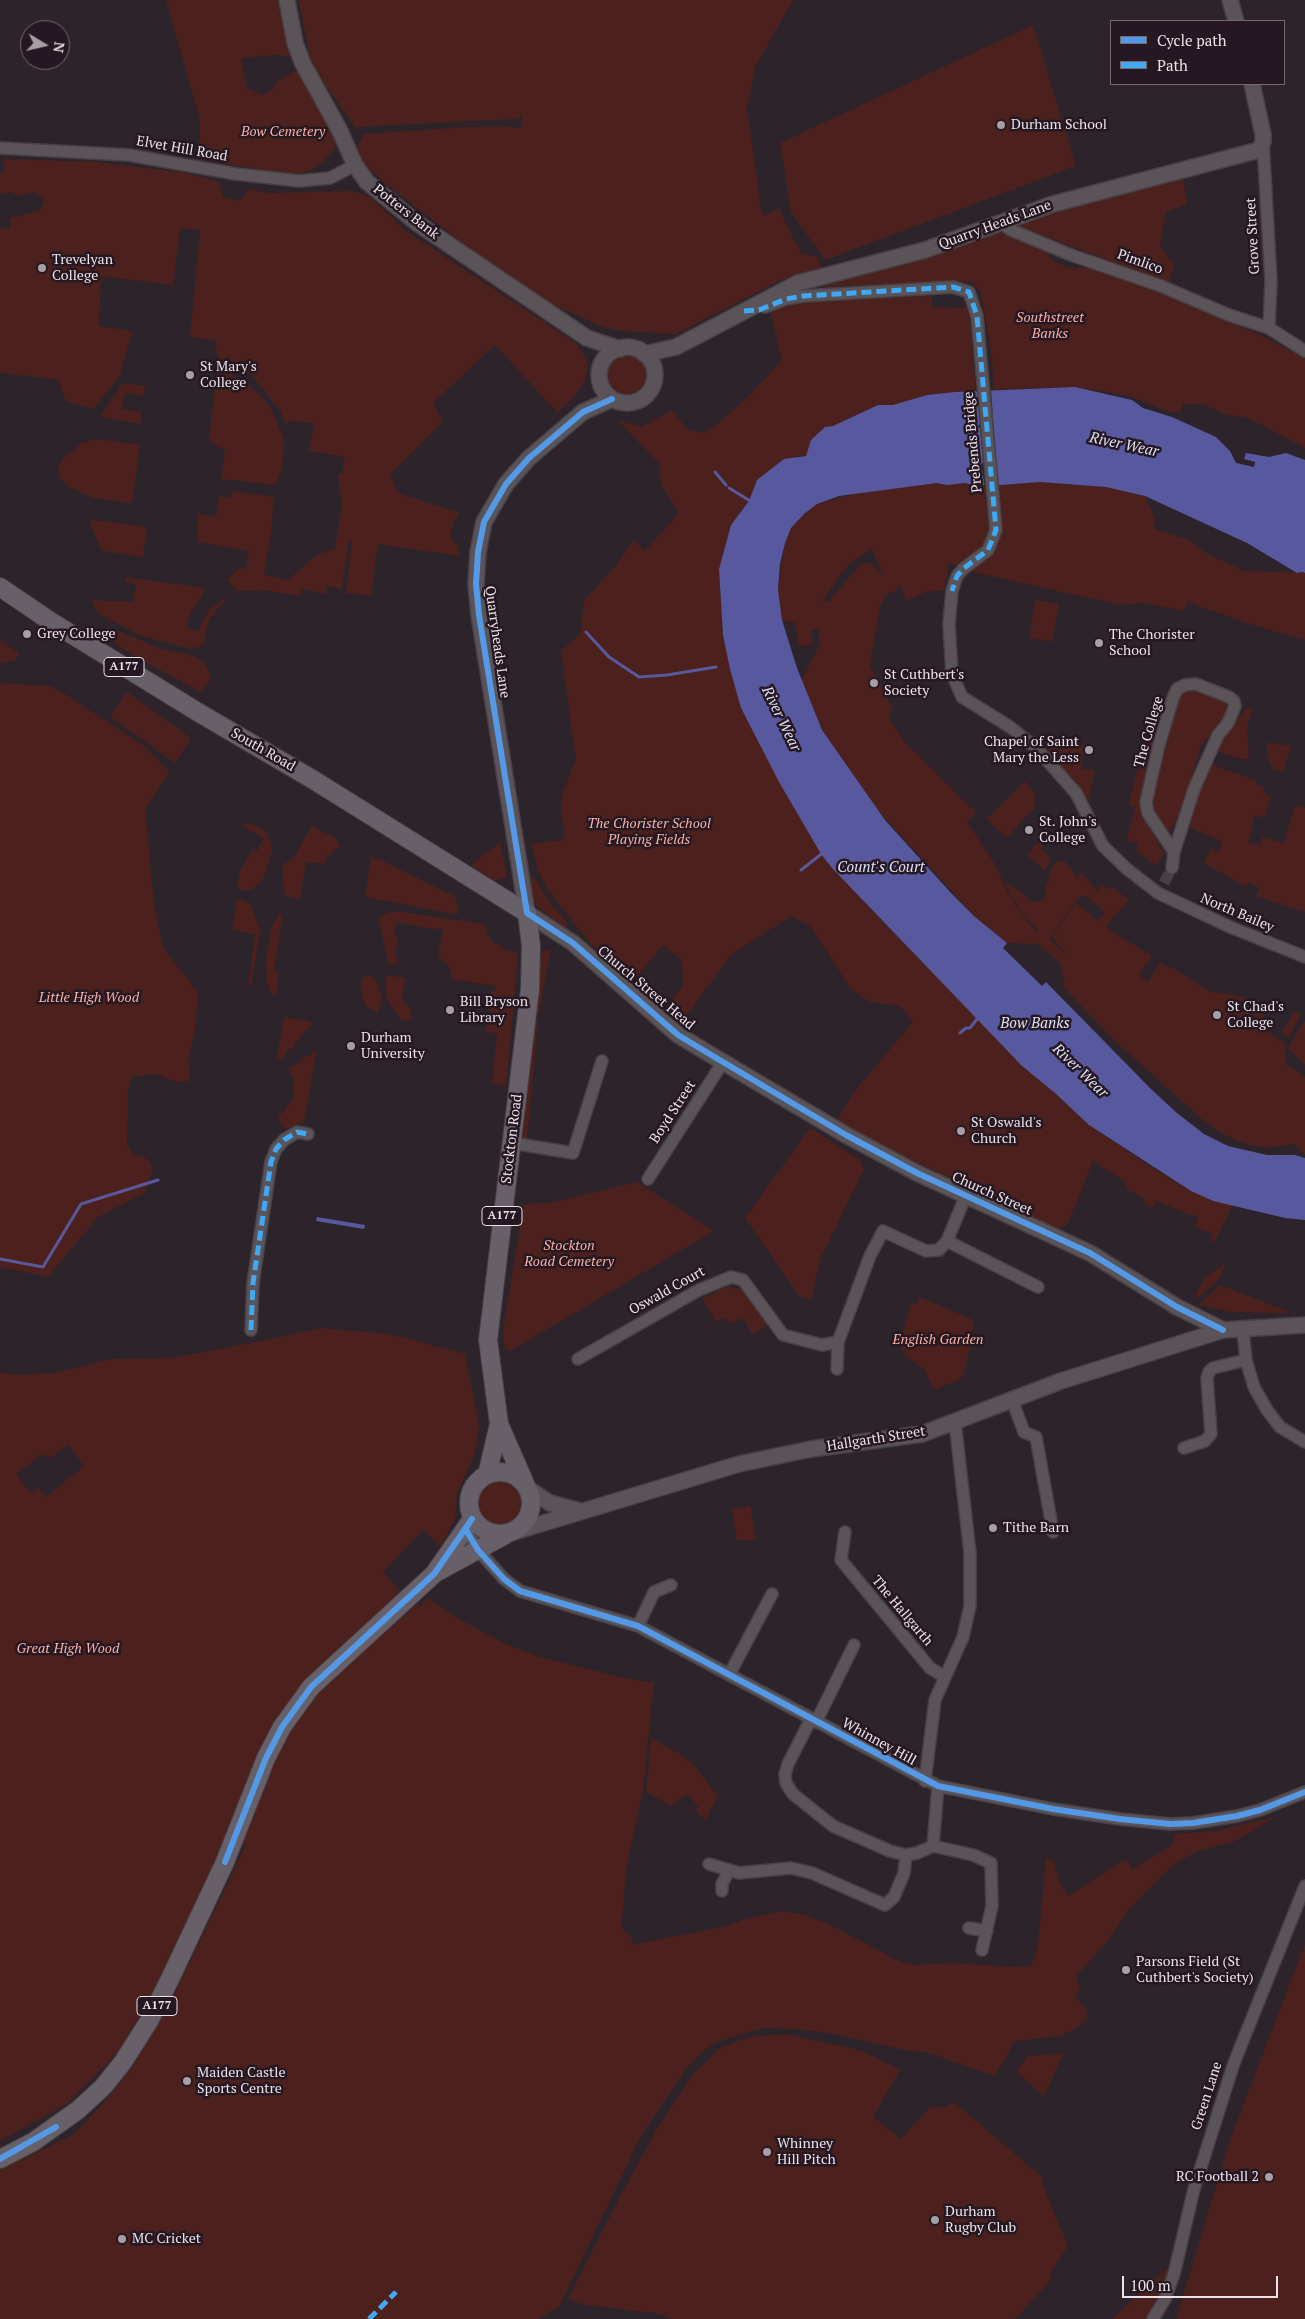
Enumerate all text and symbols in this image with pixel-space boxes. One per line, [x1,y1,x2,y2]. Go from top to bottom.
north arrow [20,20,70,70]
legend [1110,20,1285,85]
text: Cycle path [1157,30,1227,50]
text: N [49,41,70,54]
text: Path [1157,55,1188,75]
place label: Durham School [1011,117,1107,133]
marker: Durham School [995,119,1007,131]
park label: Bow Cemetery [241,124,325,140]
street label: Elvet Hill Road [135,133,229,165]
street label: Potters Bank [370,181,442,243]
street label: Quarry Heads Lane [936,197,1054,253]
street label: Grove Street [1243,197,1263,275]
street label: Pimlico [1115,246,1165,278]
place label: Trevelyan College [52,252,113,284]
marker: Trevelyan College [36,262,48,274]
park label: Southstreet Banks [1016,310,1084,342]
place label: St Mary's College [200,359,257,392]
marker: St Mary's College [184,369,196,381]
street label: Prebends Bridge [960,391,986,493]
water label: River Wear [1088,429,1160,461]
street label: Quarryheads Lane [481,585,513,699]
place label: Grey College [37,626,116,642]
place label: The Chorister School [1109,627,1195,660]
marker: Grey College [21,628,33,640]
marker: The Chorister School [1093,637,1105,649]
road number: A177 [104,658,144,676]
place label: St Cuthbert's Society [884,667,964,700]
marker: St Cuthbert's Society [868,677,880,689]
water label: River Wear [758,684,804,754]
street label: The College [1131,694,1167,770]
street label: South Road [228,725,298,775]
place label: Chapel of Saint Mary the Less [984,734,1079,766]
marker: Chapel of Saint Mary the Less [1083,744,1095,756]
place label: St. John's College [1039,814,1097,846]
park label: The Chorister School Playing Fields [587,816,711,849]
marker: St. John's College [1023,824,1035,836]
water label: Count's Court [837,859,925,877]
street label: North Bailey [1198,890,1276,936]
street label: Church Street Head [594,942,698,1034]
park label: Little High Wood [39,990,139,1006]
place label: Bill Bryson Library [460,994,528,1026]
place label: St Chad's College [1227,999,1284,1032]
marker: Bill Bryson Library [444,1004,456,1016]
marker: St Chad's College [1211,1009,1223,1021]
water label: Bow Banks [1000,1015,1070,1033]
place label: Durham University [361,1030,425,1062]
marker: Durham University [345,1040,357,1052]
water label: River Wear [1048,1040,1112,1102]
street label: Boyd Street [646,1077,700,1147]
street label: Stockton Road [498,1093,526,1185]
place label: St Oswald's Church [971,1115,1042,1148]
marker: St Oswald's Church [955,1125,967,1137]
street label: Church Street [949,1169,1035,1219]
road number: A177 [482,1206,522,1226]
park label: Stockton Road Cemetery [524,1238,614,1270]
street label: Oswald Court [626,1263,708,1319]
park label: English Garden [892,1332,984,1348]
street label: Hallgarth Street [825,1423,927,1455]
place label: Tithe Barn [1003,1520,1069,1536]
marker: Tithe Barn [987,1522,999,1534]
street label: The Hallgarth [868,1573,936,1649]
park label: Great High Wood [17,1641,119,1657]
street label: Whinney Hill [839,1715,919,1769]
place label: Parsons Field (St Cuthbert's Society) [1136,1954,1254,1986]
marker: Parsons Field (St Cuthbert's Society) [1120,1964,1132,1976]
road number: A177 [137,1996,177,2015]
street label: Green Lane [1188,2060,1226,2132]
place label: Maiden Castle Sports Centre [197,2065,286,2098]
marker: Maiden Castle Sports Centre [181,2075,193,2087]
place label: Whinney Hill Pitch [777,2136,836,2168]
marker: Whinney Hill Pitch [761,2146,773,2158]
place label: RC Football 2 [1176,2169,1259,2185]
marker: RC Football 2 [1263,2171,1275,2183]
place label: Durham Rugby Club [945,2204,1016,2236]
marker: Durham Rugby Club [929,2214,941,2226]
place label: MC Cricket [132,2231,201,2247]
marker: MC Cricket [116,2233,128,2245]
scale bar [1125,2266,1281,2298]
text: 100 m [1130,2275,1171,2295]

